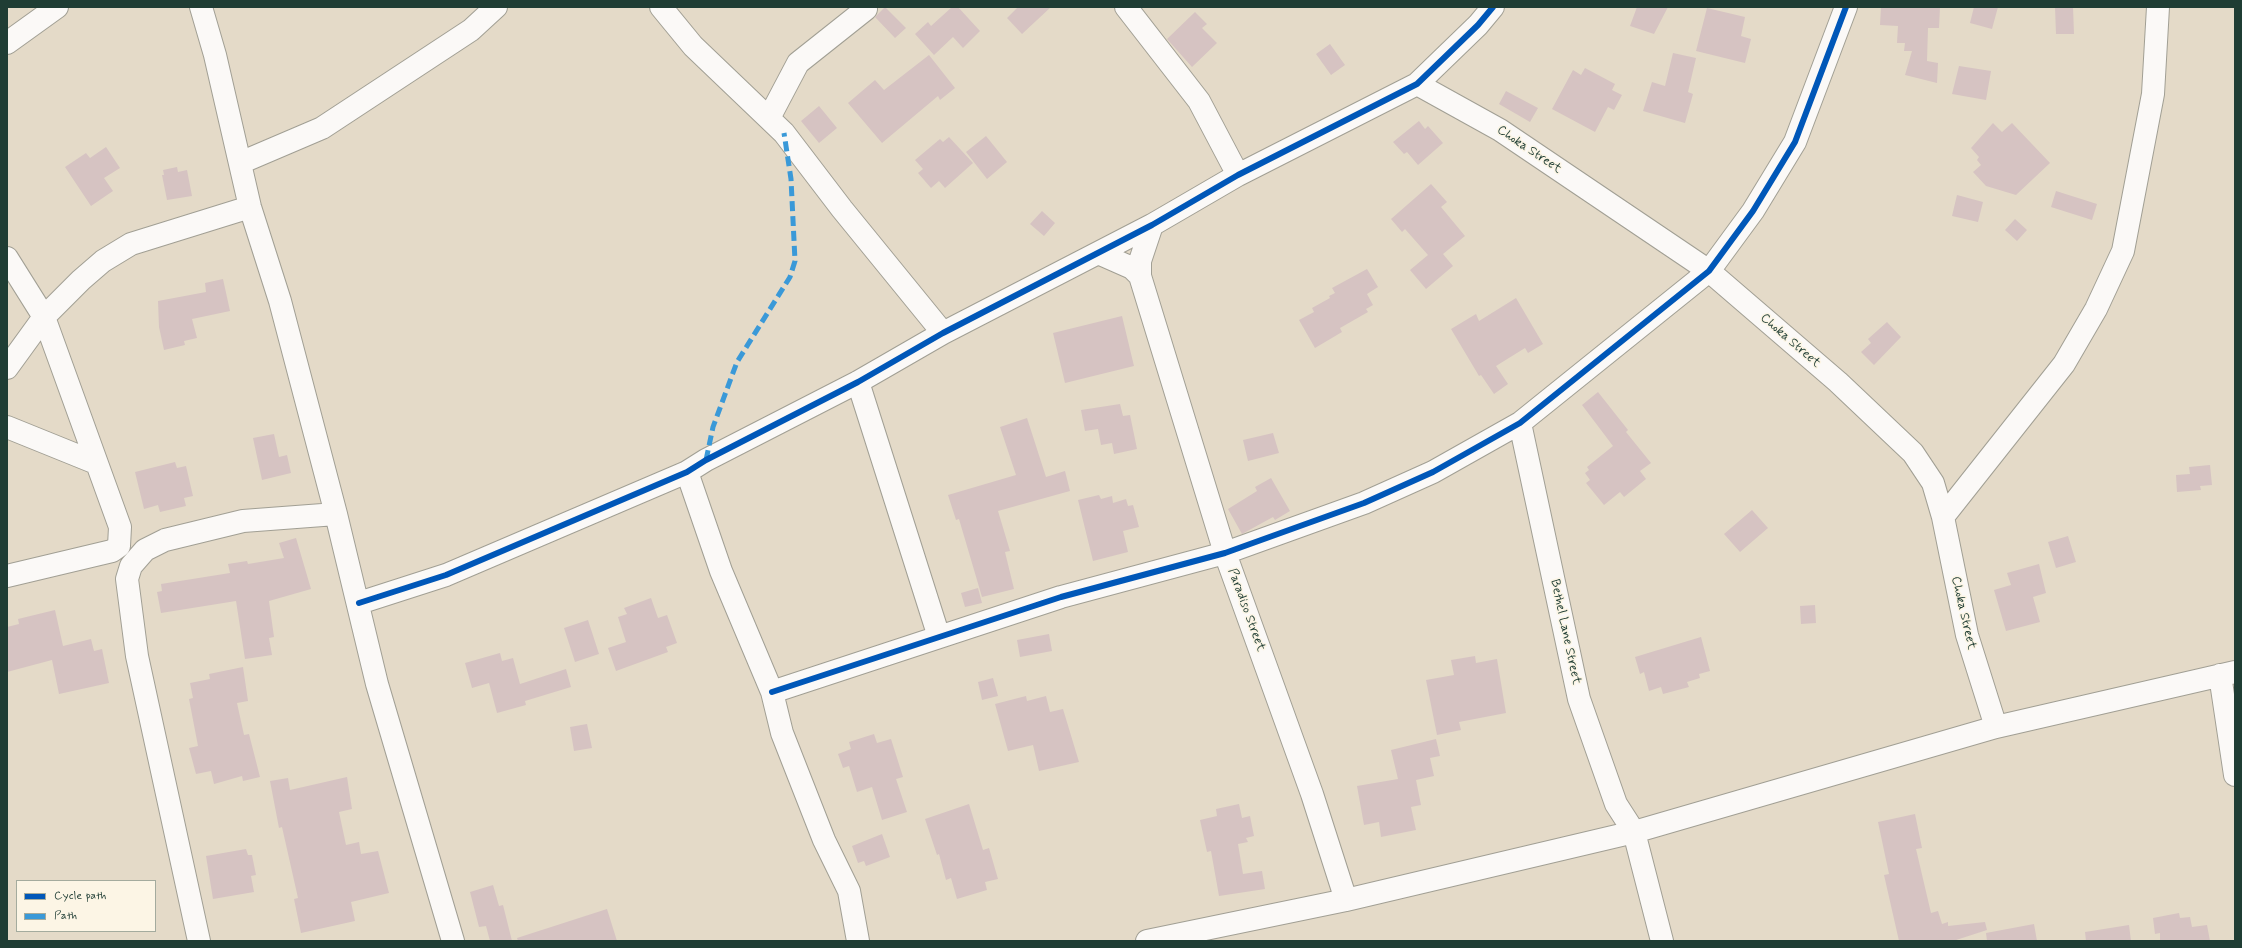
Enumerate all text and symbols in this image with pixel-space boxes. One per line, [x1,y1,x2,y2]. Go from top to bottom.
street label: Choka Street [1494,123,1564,177]
street label: Choka Street [1757,311,1823,371]
street label: Paradiso Street [1224,566,1268,654]
street label: Choka Street [1947,575,1979,651]
street label: Bethel Lane Street [1546,578,1584,686]
legend [16,880,156,932]
text: Cycle path [54,888,106,904]
text: Path [54,908,77,924]

